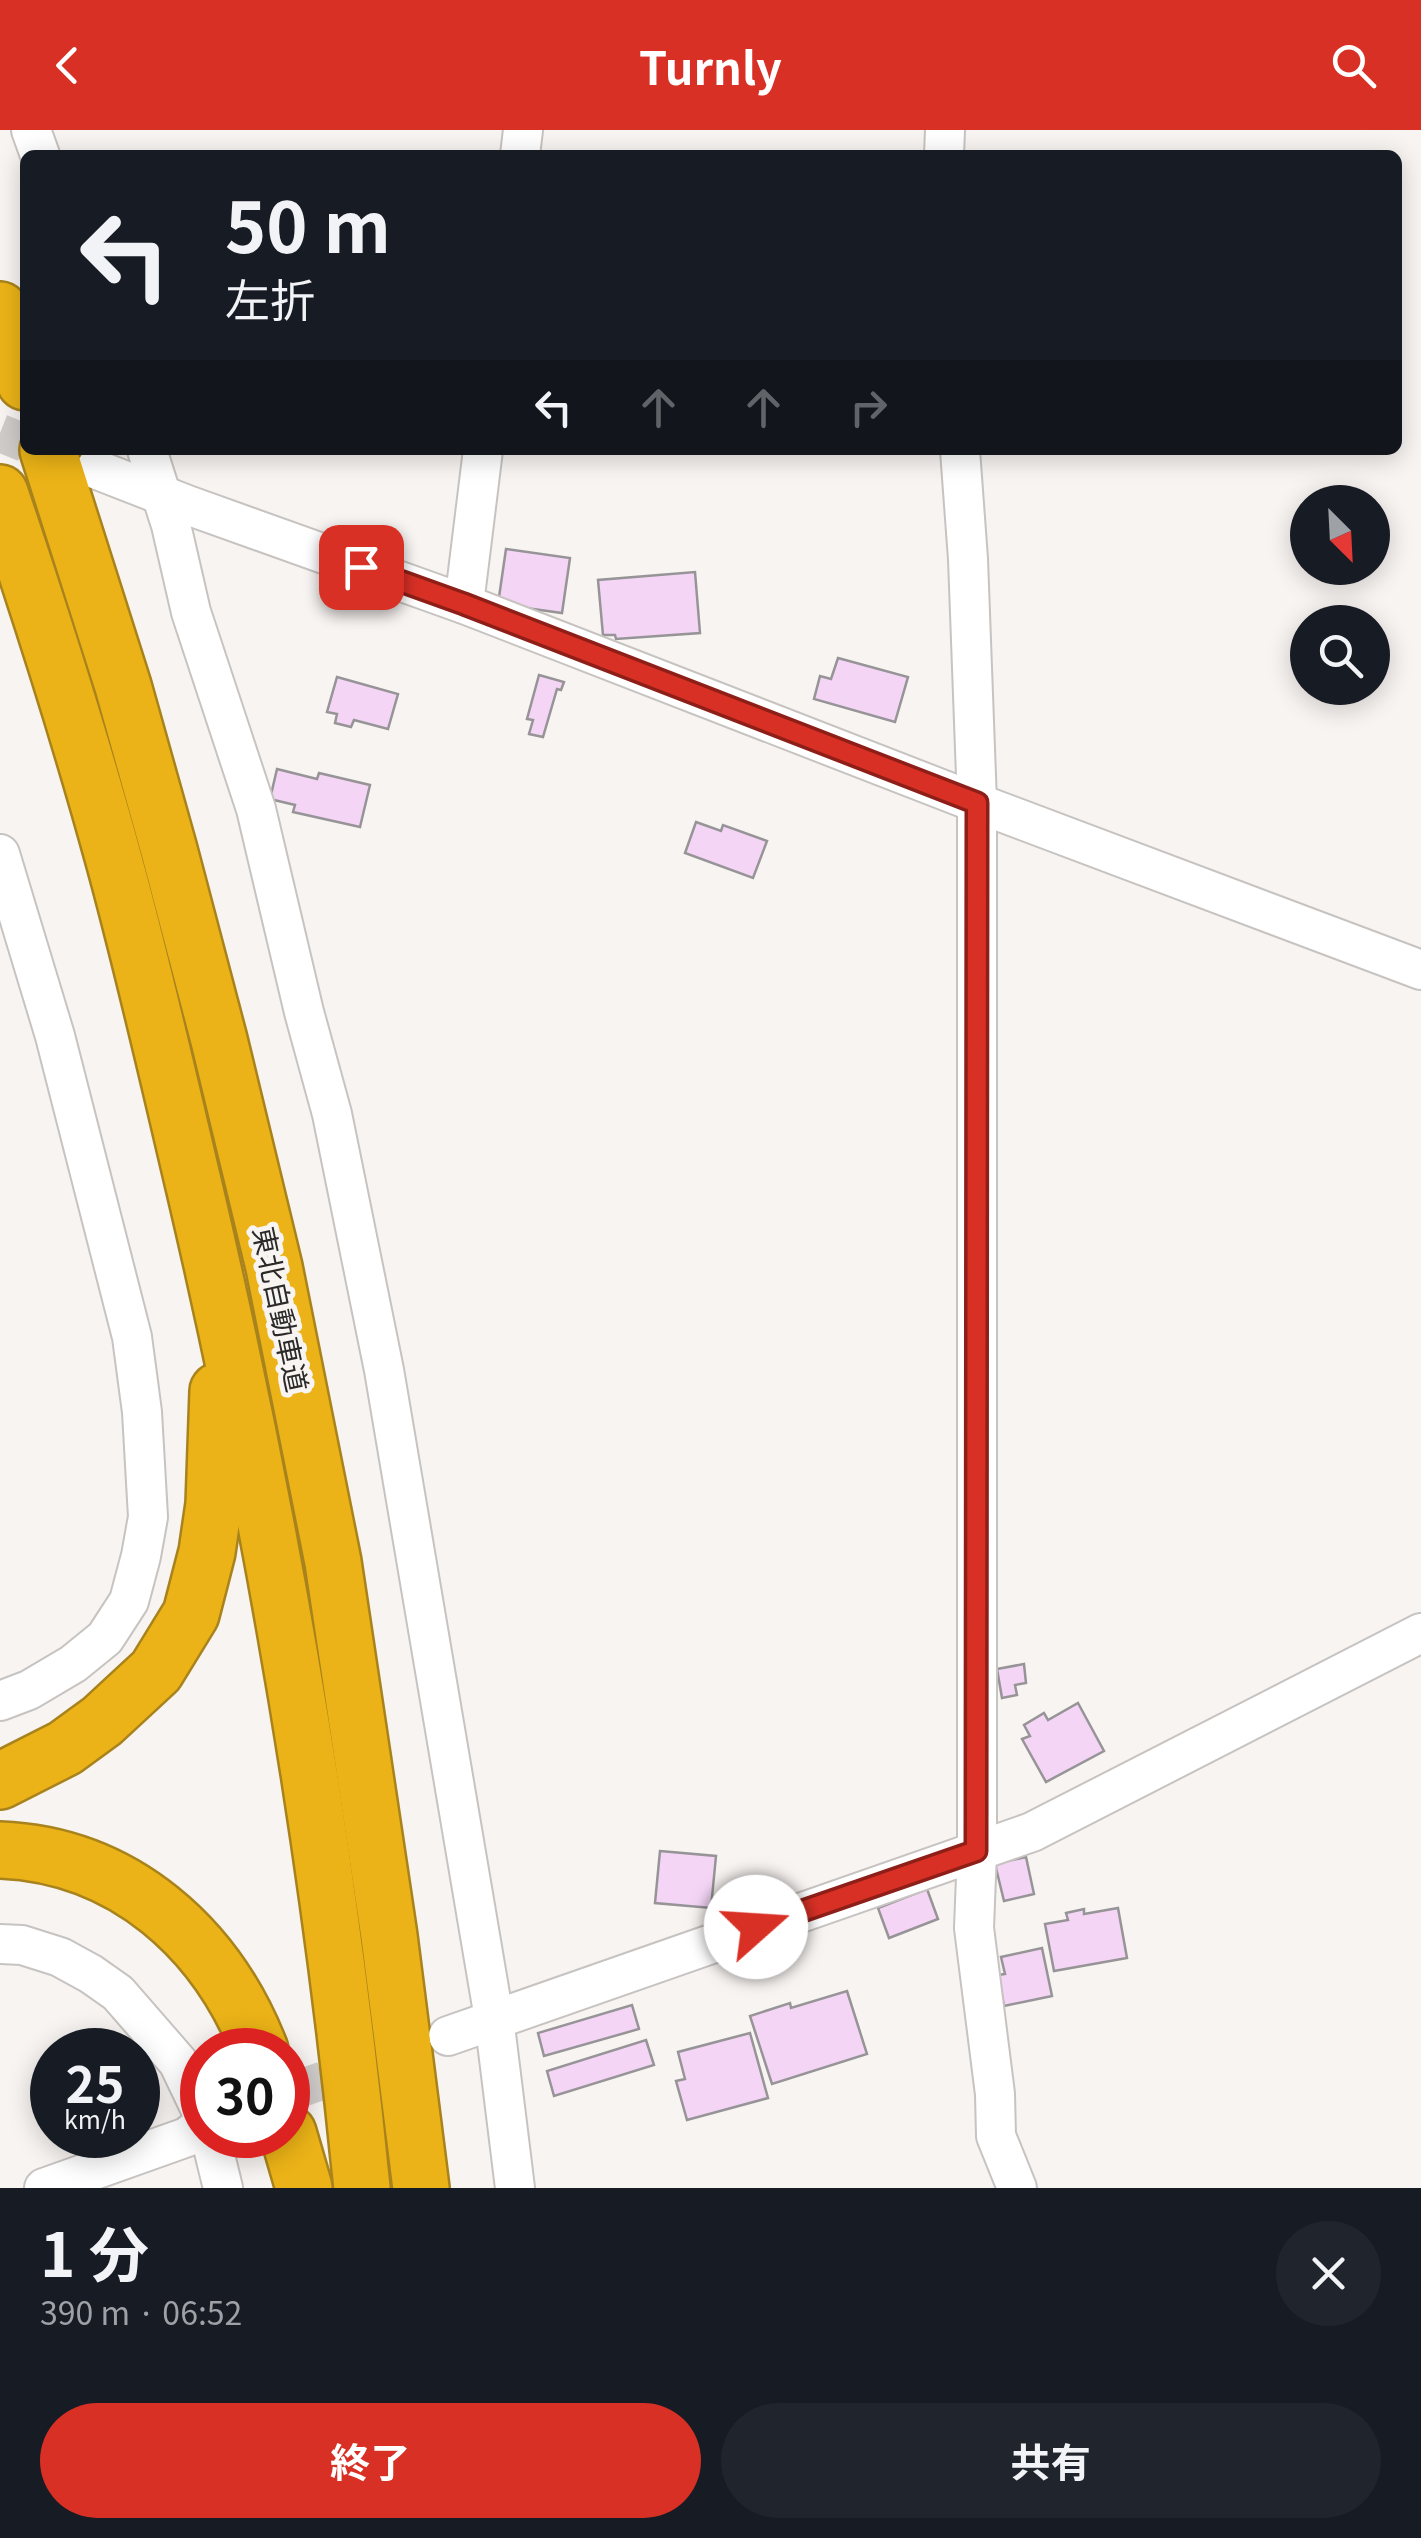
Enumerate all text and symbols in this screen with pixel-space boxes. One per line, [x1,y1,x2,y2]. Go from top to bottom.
text: Turnly [639,33,782,98]
icon: back [40,38,95,93]
icon: search [1326,38,1381,93]
text: 50 m [225,172,391,273]
icon: left [60,190,190,320]
text: 左折 [225,265,315,330]
icon: left [526,380,581,435]
icon: ahead [631,380,686,435]
icon: ahead [736,380,791,435]
icon: right [841,380,896,435]
north arrow [1290,485,1390,585]
map controls [1290,485,1390,705]
pin [319,525,404,610]
icon: arrive [334,540,389,595]
button: search [1290,605,1390,705]
street label: 東北自動車道 [245,1223,319,1395]
position arrow [704,1875,808,1979]
speed limit sign: 30 [180,2028,310,2158]
text: 25 [66,2045,125,2117]
text: km/h [64,2100,126,2136]
text: 1 分 [40,2207,149,2294]
button: close [1276,2221,1381,2326]
text: 390 m · 06:52 [40,2288,242,2334]
button: 終了 [40,2403,701,2518]
button: 共有 [721,2403,1381,2518]

